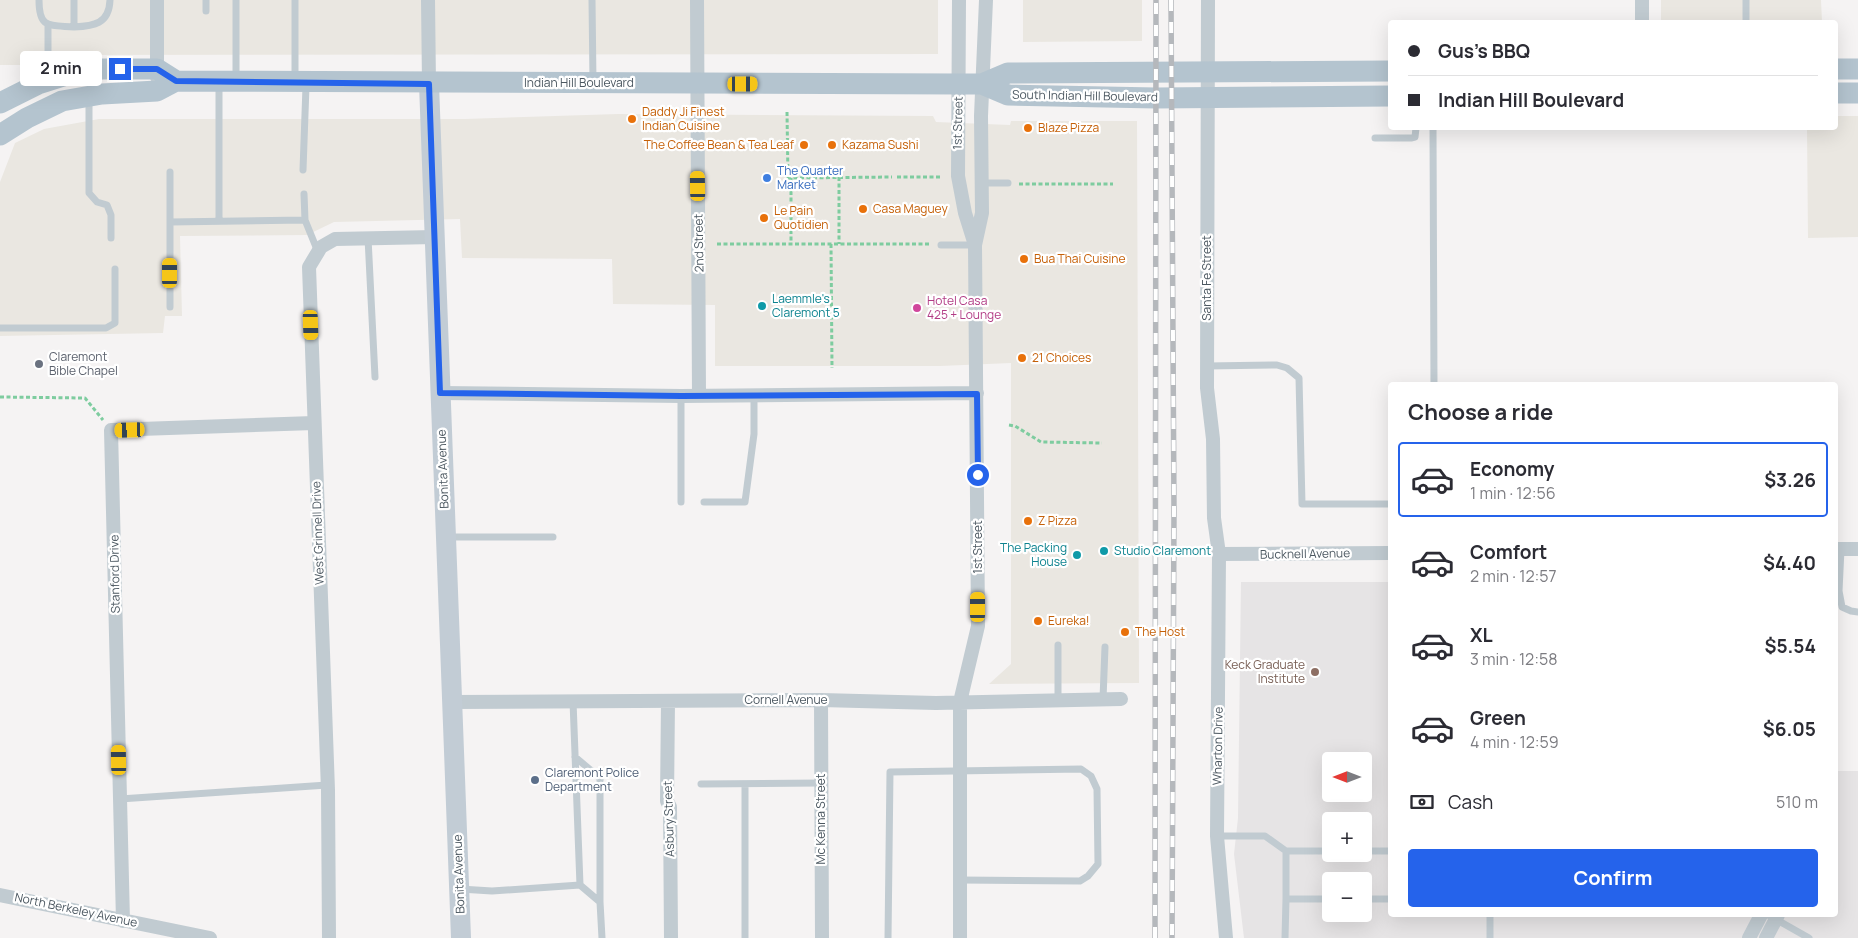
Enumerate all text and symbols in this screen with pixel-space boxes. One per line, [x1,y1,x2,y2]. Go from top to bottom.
text: Gus's BBQ [1438,38,1530,64]
callout: 2 min [20,52,102,86]
text: 2 min [40,57,82,79]
route end [109,58,131,80]
street label: Indian Hill Boulevard [524,74,634,91]
car [728,77,758,92]
street label: South Indian Hill Boulevard [1012,86,1158,105]
text: Indian Hill Boulevard [1438,87,1624,113]
street label: 1st Street [949,96,966,150]
place label: Daddy Ji Finest Indian Cuisine [642,103,725,134]
marker: Daddy Ji Finest Indian Cuisine [626,113,638,125]
place label: Blaze Pizza [1038,119,1099,136]
marker: Blaze Pizza [1022,122,1034,134]
place label: The Coffee Bean & Tea Leaf [644,136,795,153]
place label: Kazama Sushi [842,136,918,153]
marker: The Coffee Bean & Tea Leaf [798,139,810,151]
marker: Kazama Sushi [826,139,838,151]
place label: The Quarter Market [777,162,844,193]
car [690,171,705,201]
marker: The Quarter Market [761,172,773,184]
place label: Casa Maguey [873,200,948,217]
place label: Le Pain Quotidien [774,202,828,233]
marker: Casa Maguey [857,203,869,215]
marker: Le Pain Quotidien [758,212,770,224]
street label: 2nd Street [689,213,708,272]
street label: Santa Fe Street [1198,235,1215,321]
place label: Bua Thai Cuisine [1034,250,1125,267]
marker: Bua Thai Cuisine [1018,253,1030,265]
car [162,258,177,288]
place label: Laemmle's Claremont 5 [772,290,840,321]
place label: Hotel Casa 425 + Lounge [927,292,1001,323]
marker: Laemmle's Claremont 5 [756,300,768,312]
marker: Hotel Casa 425 + Lounge [911,302,923,314]
car [302,310,319,340]
place label: Claremont Bible Chapel [49,348,118,379]
place label: 21 Choices [1032,349,1091,366]
marker: 21 Choices [1016,352,1028,364]
marker: Claremont Bible Chapel [33,358,45,370]
text: Choose a ride [1408,397,1553,427]
car [114,422,145,438]
street label: Bonita Avenue [433,429,452,509]
text: Economy [1470,456,1554,482]
icon: car [1410,457,1455,502]
route start [967,464,989,486]
text: $3.26 [1764,467,1816,493]
street label: West Grinnell Drive [307,481,328,585]
text: 1 min · 12:56 [1470,482,1556,504]
place label: Z Pizza [1038,512,1077,529]
marker: Z Pizza [1022,515,1034,527]
street label: 1st Street [969,520,986,574]
street label: Stanford Drive [105,534,124,614]
place label: The Packing House [1000,539,1067,570]
text: Comfort [1470,539,1547,565]
icon: car [1410,540,1455,585]
place label: Studio Claremont [1114,542,1211,559]
street label: Bucknell Avenue [1260,544,1350,563]
marker: Studio Claremont [1098,545,1110,557]
marker: The Packing House [1071,549,1083,561]
text: $4.40 [1763,550,1816,576]
text: 2 min · 12:57 [1470,565,1557,587]
car [970,592,985,622]
place label: Eureka! [1048,612,1090,629]
marker: Eureka! [1032,615,1044,627]
text: XL [1470,622,1493,648]
place label: The Host [1135,623,1185,640]
icon: car [1410,623,1455,668]
marker: The Host [1119,626,1131,638]
text: $5.54 [1764,633,1816,659]
text: 3 min · 12:58 [1470,648,1558,670]
place label: Keck Graduate Institute [1225,656,1305,687]
marker: Keck Graduate Institute [1309,666,1321,678]
street label: Cornell Avenue [744,691,828,708]
text: Green [1470,705,1526,731]
icon: car [1410,706,1455,751]
street label: Wharton Drive [1208,707,1227,785]
text: $6.05 [1763,716,1816,742]
text: 4 min · 12:59 [1470,731,1559,753]
car [111,745,126,775]
north arrow [1322,752,1372,802]
map controls [1322,752,1372,922]
place label: Claremont Police Department [545,764,639,795]
street label: Mc Kenna Street [812,773,829,865]
marker: Claremont Police Department [529,774,541,786]
street label: Asbury Street [659,780,678,857]
icon: cash [1408,788,1436,816]
text: Cash [1448,789,1493,815]
text: 510 m [1776,791,1818,813]
button: + [1322,812,1372,862]
street label: Bonita Avenue [449,834,468,914]
button: Confirm [1408,849,1818,907]
button: − [1322,872,1372,922]
street label: North Berkeley Avenue [13,888,139,931]

